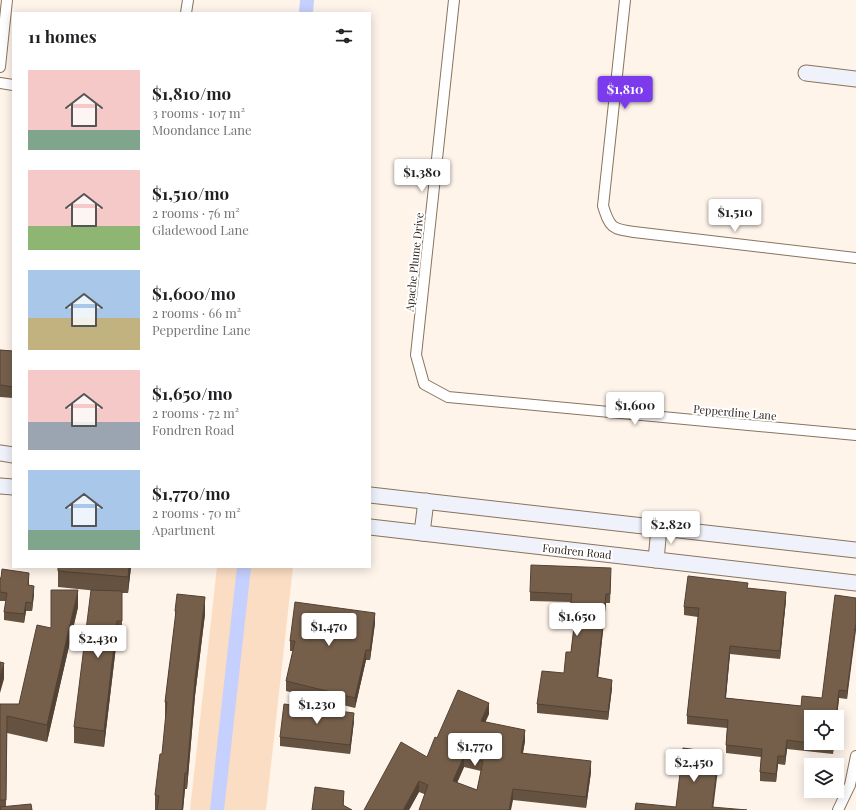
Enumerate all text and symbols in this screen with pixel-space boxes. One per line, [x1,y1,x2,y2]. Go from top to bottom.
text: 11 homes [28,25,97,47]
icon: filters [333,25,355,47]
pin: $1,810 [592,76,658,110]
text: $1,810 [607,80,643,97]
text: $1,810/mo [152,82,231,104]
icon: home [60,86,108,134]
text: 3 rooms · 107 m² [152,104,245,121]
text: Moondance Lane [152,121,251,138]
pin: $1,380 [389,159,455,193]
text: $1,380 [403,163,441,180]
text: $1,510/mo [152,182,229,204]
icon: home [60,186,108,234]
pin: $1,510 [702,199,768,233]
text: $1,510 [717,203,753,220]
text: 2 rooms · 76 m² [152,204,240,221]
street label: Apache Plume Drive [401,211,427,313]
text: Gladewood Lane [152,221,249,238]
text: $1,600/mo [152,282,236,304]
icon: home [60,286,108,334]
text: 2 rooms · 66 m² [152,304,241,321]
text: Pepperdine Lane [152,321,251,338]
text: $1,650/mo [152,382,232,404]
icon: home [60,386,108,434]
pin: $1,600 [602,392,668,426]
text: $1,600 [615,396,655,413]
street label: Pepperdine Lane [693,401,778,423]
text: 2 rooms · 72 m² [152,404,239,421]
text: Fondren Road [152,421,234,438]
text: $1,770/mo [152,482,230,504]
icon: home [60,486,108,534]
text: 2 rooms · 70 m² [152,504,241,521]
pin: $2,820 [638,511,704,545]
text: $2,820 [651,515,691,532]
text: Apartment [152,521,215,538]
street label: Fondren Road [542,540,613,562]
pin: $1,650 [544,603,610,637]
text: $1,650 [558,607,596,624]
pin: $1,470 [296,613,362,647]
text: $1,470 [311,617,347,634]
pin: $2,430 [65,625,131,659]
text: $2,430 [78,629,118,646]
pin: $1,230 [284,691,350,725]
text: $1,230 [298,695,336,712]
map controls [804,710,844,798]
button: locate [804,710,844,750]
pin: $1,770 [442,733,508,767]
text: $1,770 [457,737,493,754]
pin: $2,450 [661,749,727,783]
text: $2,450 [674,753,714,770]
button: layers [804,758,844,798]

